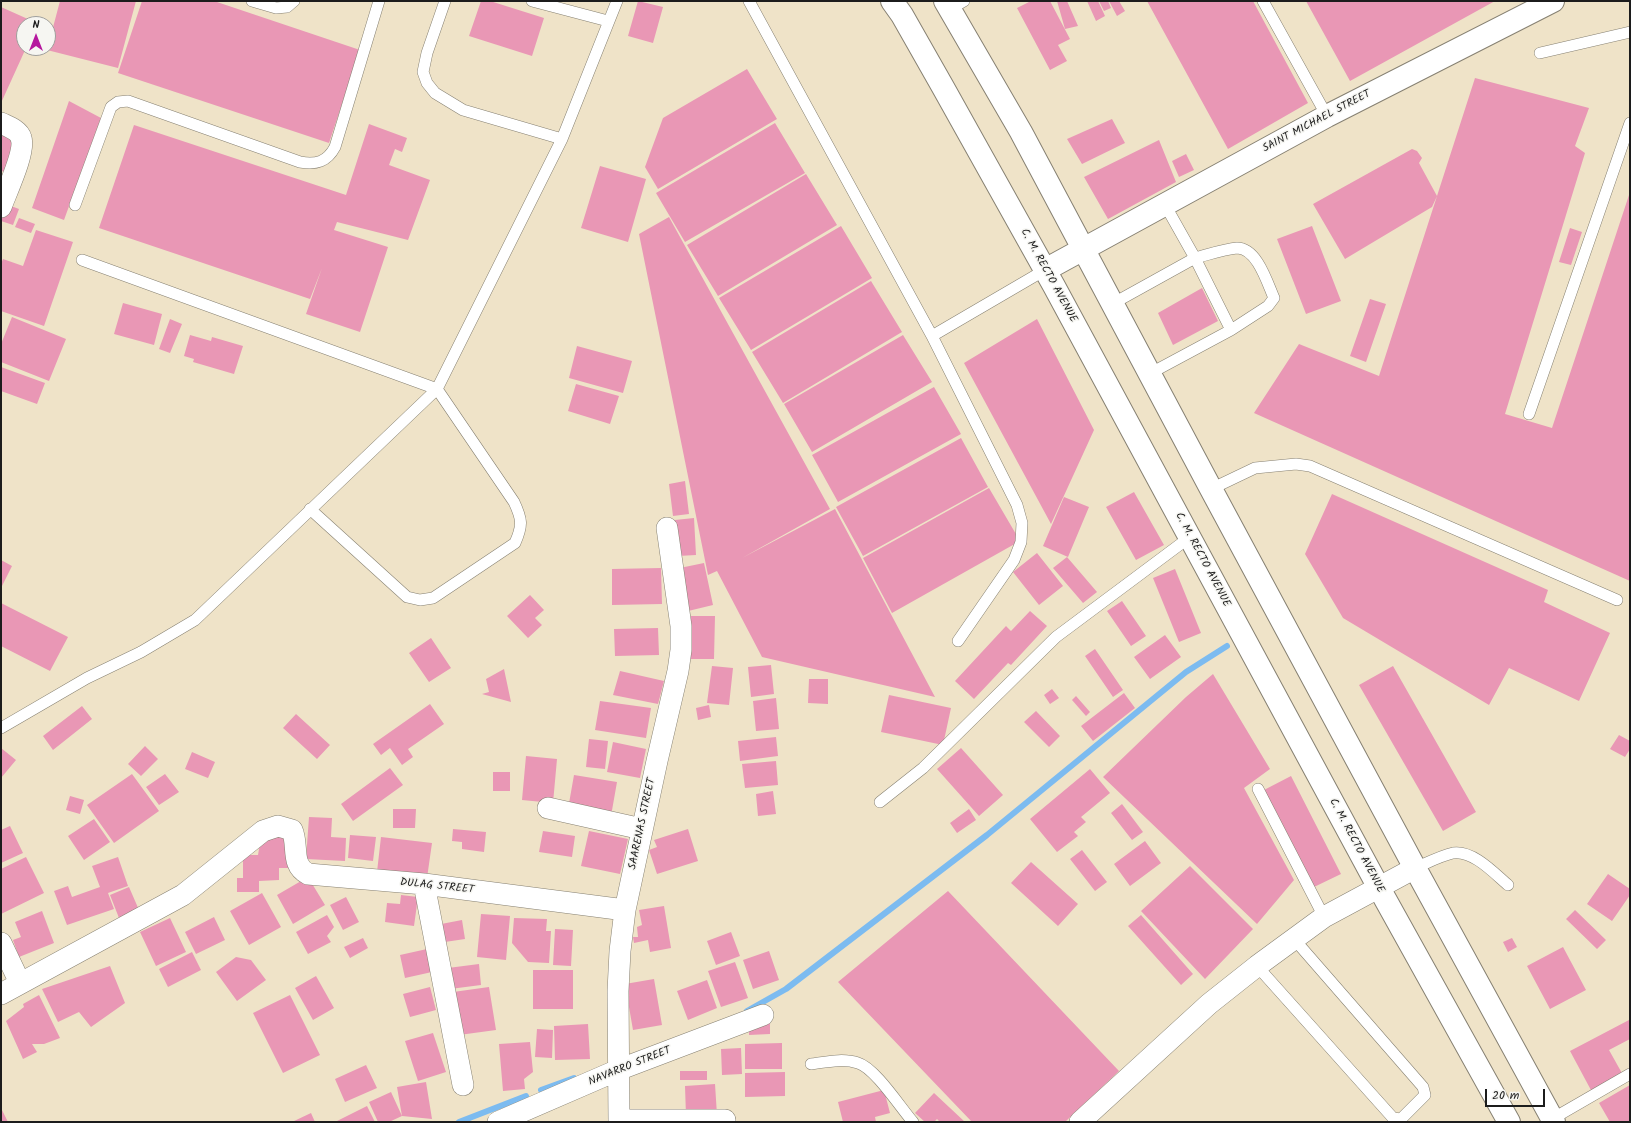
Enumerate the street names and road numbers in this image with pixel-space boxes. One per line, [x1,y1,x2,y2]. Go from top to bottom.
street label: SAINT MICHAEL STREET [1261,88,1373,156]
street label: C. M. RECTO AVENUE [1017,227,1079,325]
street label: C. M. RECTO AVENUE [1171,510,1233,610]
street label: SAARENAS STREET [627,777,659,871]
street label: C. M. RECTO AVENUE [1325,796,1387,896]
street label: DULAG STREET [399,877,475,897]
street label: NAVARRO STREET [587,1044,673,1090]

